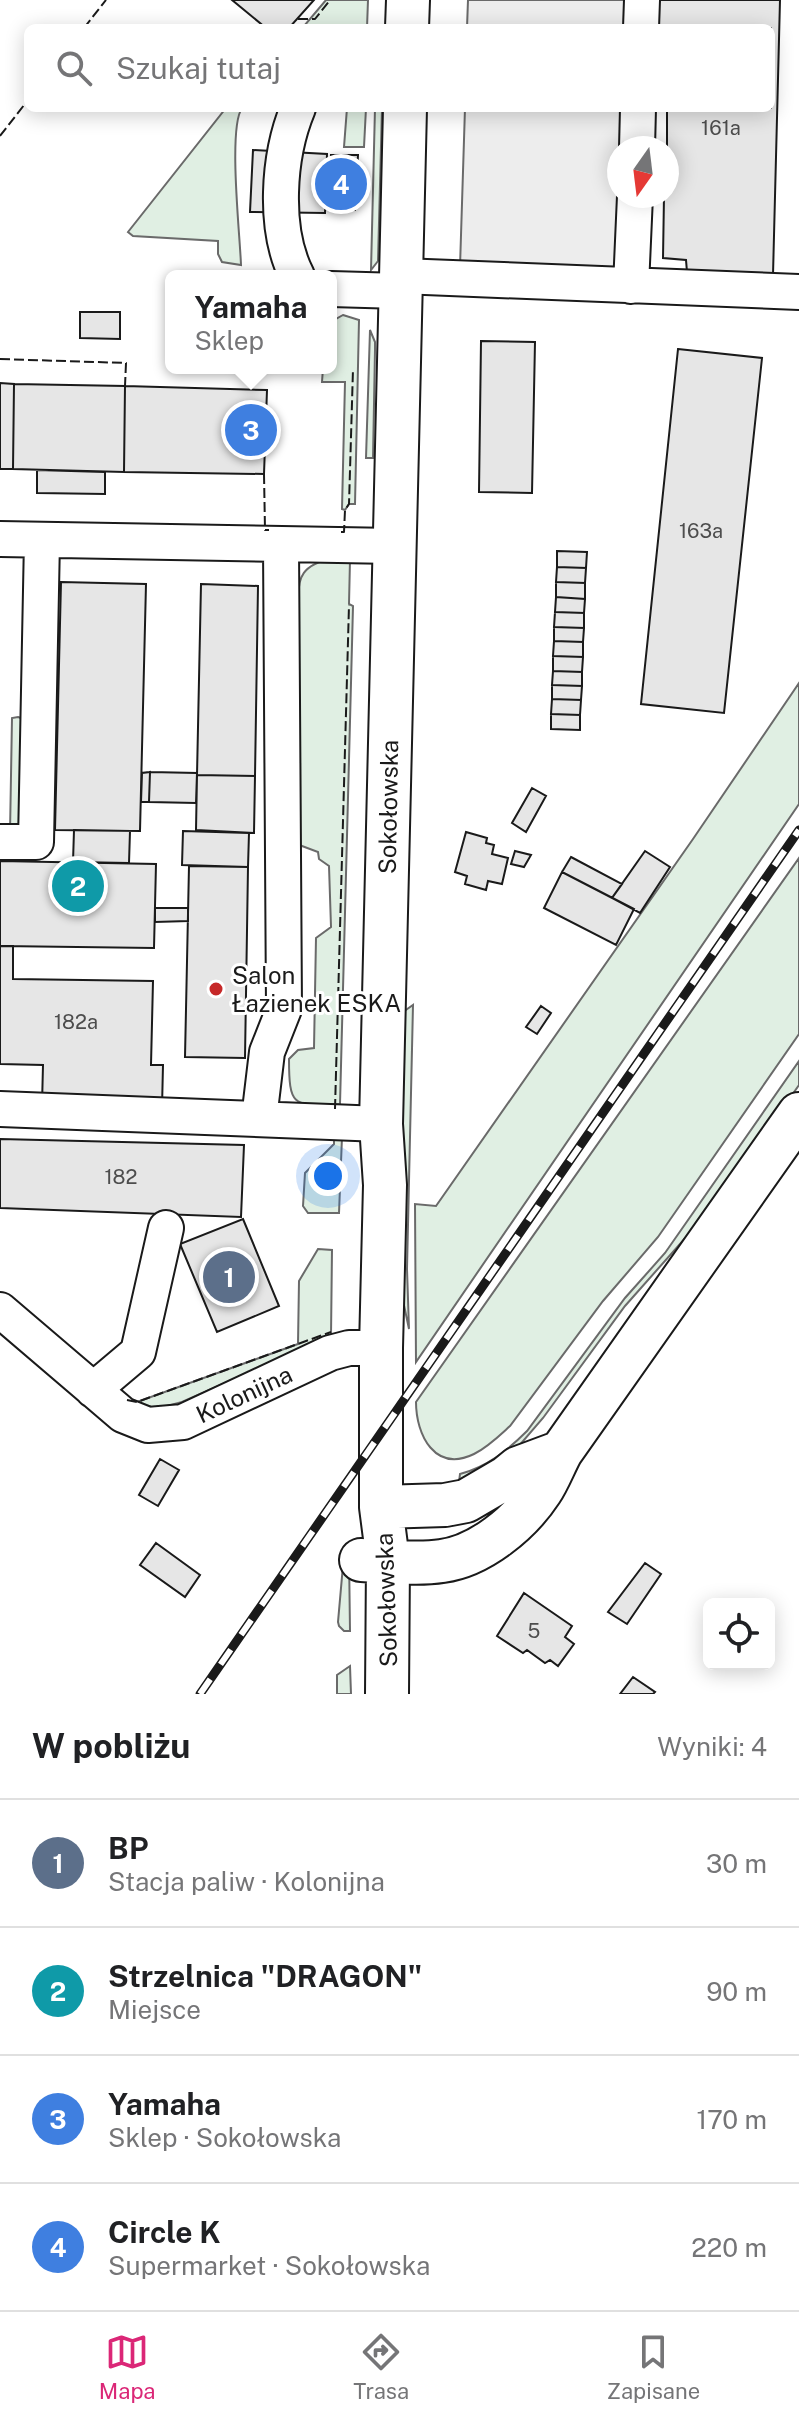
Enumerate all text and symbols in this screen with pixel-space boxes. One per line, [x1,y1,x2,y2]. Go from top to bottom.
search box [24,24,775,112]
icon: search [52,46,96,90]
text: Szukaj tutaj [116,50,281,86]
house number: 161a [701,116,741,140]
north arrow [607,136,679,208]
pin: 4 [315,154,367,214]
popup [165,270,337,374]
text: Yamaha [194,289,308,325]
text: Sklep [194,325,264,356]
pin: 3 [225,400,277,460]
house number: 163a [679,519,723,543]
street label: Sokołowska [373,740,403,874]
pin: 2 [52,856,104,916]
place label: Salon Łazienek ESKA [232,961,401,1017]
marker: Salon Łazienek ESKA [207,980,225,998]
house number: 182a [54,1010,98,1034]
your location [308,1156,348,1196]
house number: 182 [104,1165,138,1189]
pin: 1 [203,1247,255,1307]
street label: Kolonijna [191,1360,297,1428]
street label: Sokołowska [370,1532,402,1668]
map controls [703,1598,775,1670]
button: locate [703,1598,775,1670]
house number: 5 [528,1619,540,1643]
text: W pobliżu [32,1726,191,1766]
text: Wyniki: 4 [657,1731,767,1762]
text: BP [108,1830,149,1866]
text: 1 [52,1848,64,1879]
text: 30 m [706,1848,767,1879]
text: Stacja paliw · Kolonijna [108,1866,385,1897]
text: Strzelnica "DRAGON" [108,1958,422,1994]
text: 2 [50,1976,66,2007]
text: 90 m [706,1976,767,2007]
text: Miejsce [108,1994,201,2025]
text: Yamaha [108,2086,221,2122]
text: 3 [49,2104,67,2135]
text: 170 m [697,2104,767,2135]
text: Sklep · Sokołowska [108,2122,341,2153]
text: Circle K [108,2214,221,2250]
text: 4 [49,2232,67,2263]
text: 220 m [691,2232,767,2263]
text: Supermarket · Sokołowska [108,2250,430,2281]
tab: Mapa [99,2330,156,2404]
tab: Trasa [353,2330,409,2404]
tab: Zapisane [607,2330,700,2404]

